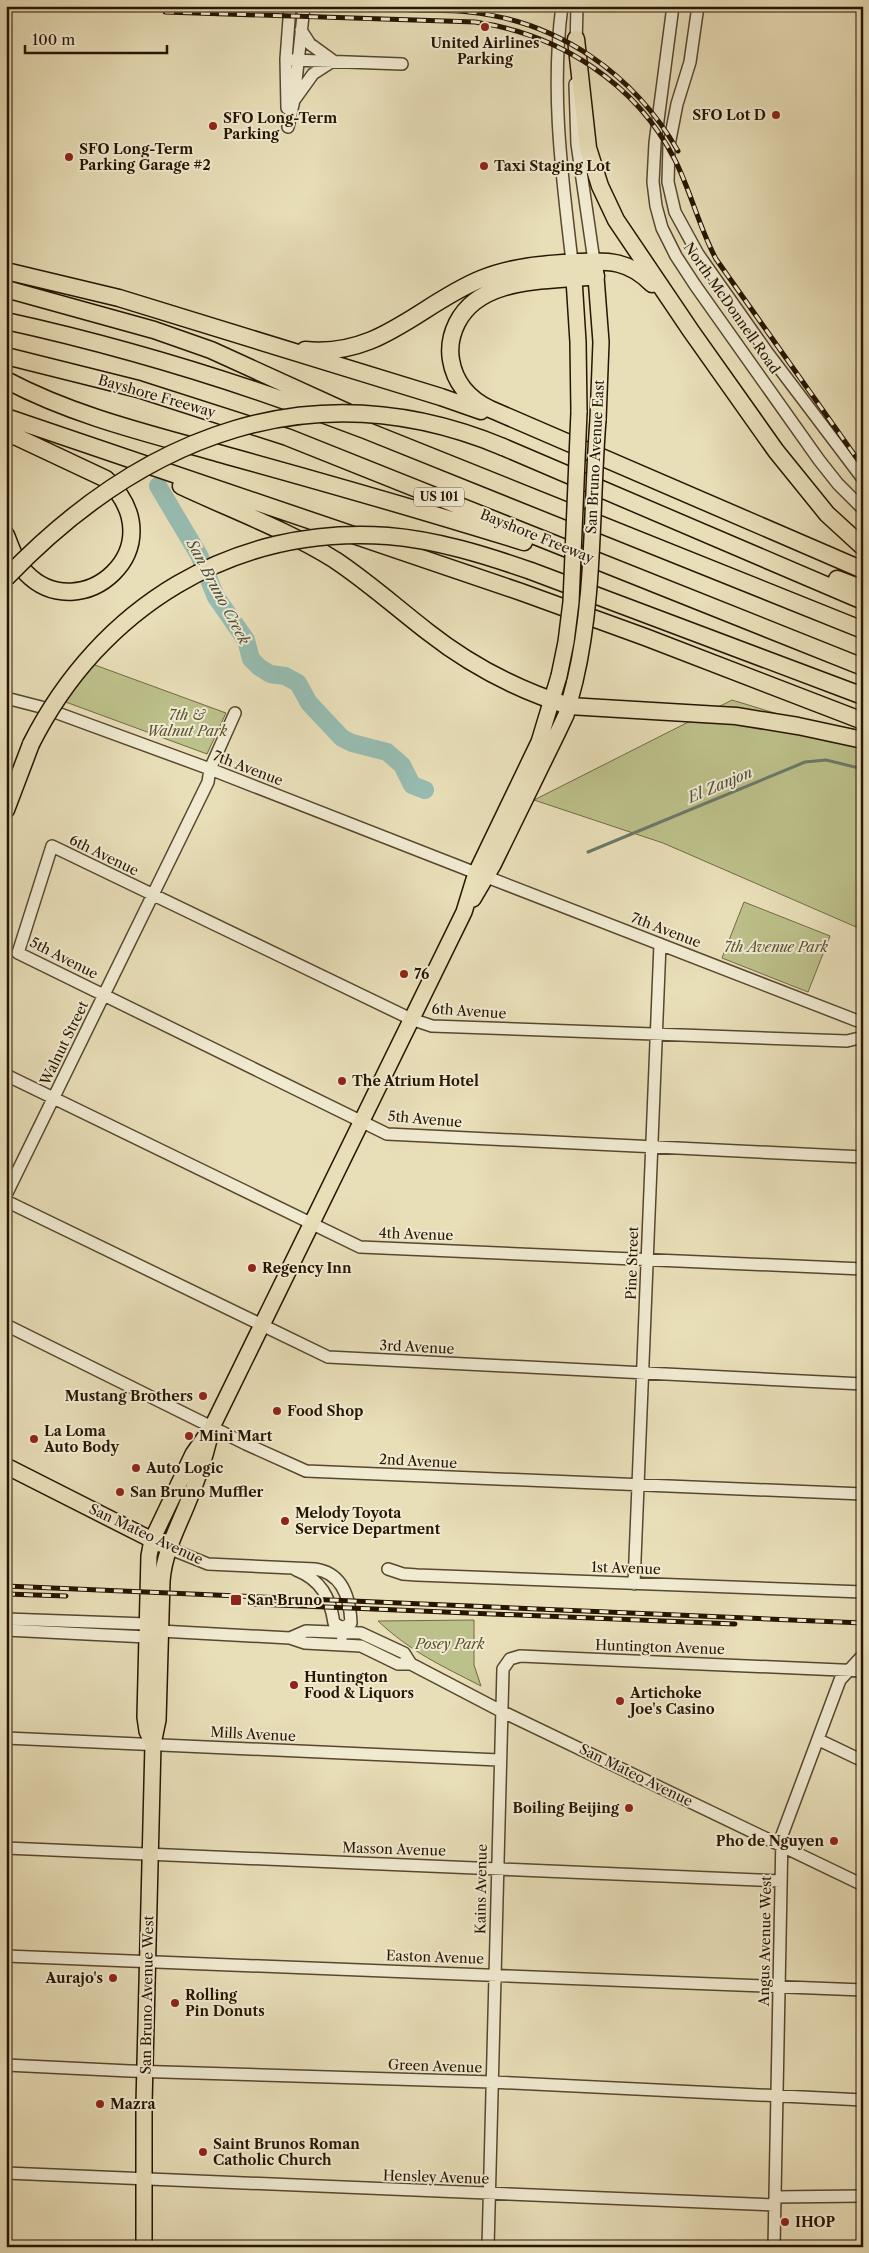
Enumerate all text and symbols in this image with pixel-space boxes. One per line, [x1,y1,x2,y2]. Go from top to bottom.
marker: United Airlines Parking [479,21,491,33]
scale bar [25,22,168,54]
text: 100 m [32,30,75,49]
place label: United Airlines Parking [431,34,539,68]
place label: SFO Lot D [692,106,766,124]
place label: SFO Long-Term Parking [223,109,337,143]
marker: SFO Lot D [770,109,782,121]
marker: SFO Long-Term Parking [207,120,219,132]
place label: SFO Long-Term Parking Garage #2 [79,140,211,174]
marker: SFO Long-Term Parking Garage #2 [63,151,75,163]
place label: Taxi Staging Lot [494,157,611,175]
marker: Taxi Staging Lot [478,160,490,172]
street label: North McDonnell Road [680,239,784,378]
street label: Bayshore Freeway [96,371,218,421]
street label: San Bruno Avenue East [582,379,608,535]
road number: US 101 [414,488,464,507]
street label: Bayshore Freeway [477,505,597,567]
water label: San Bruno Creek [182,535,254,648]
park label: 7th & Walnut Park [147,706,228,740]
street label: 7th Avenue [210,746,286,790]
water label: El Zanjon [684,762,755,807]
street label: 6th Avenue [66,831,142,880]
street label: 7th Avenue [628,908,704,952]
street label: 5th Avenue [27,933,101,983]
park label: 7th Avenue Park [724,938,829,956]
place label: 76 [414,965,429,983]
marker: 76 [398,968,410,980]
street label: Walnut Street [35,998,92,1089]
street label: 6th Avenue [431,999,507,1023]
place label: The Atrium Hotel [352,1072,479,1090]
marker: The Atrium Hotel [336,1075,348,1087]
street label: 5th Avenue [387,1107,463,1131]
street label: 4th Avenue [378,1224,454,1244]
street label: Pine Street [622,1226,642,1300]
place label: Regency Inn [262,1259,352,1277]
marker: Regency Inn [246,1262,258,1274]
street label: 3rd Avenue [379,1336,455,1358]
place label: Mustang Brothers [65,1387,193,1405]
marker: Mustang Brothers [197,1390,209,1402]
place label: Food Shop [287,1402,363,1420]
marker: Food Shop [271,1405,283,1417]
place label: La Loma Auto Body [43,1422,119,1456]
place label: Mini Mart [199,1427,273,1445]
marker: Mini Mart [183,1430,195,1442]
marker: La Loma Auto Body [28,1433,40,1445]
street label: 2nd Avenue [378,1450,458,1472]
place label: Auto Logic [145,1459,224,1477]
marker: Auto Logic [130,1462,142,1474]
place label: San Bruno Muffler [130,1483,264,1501]
marker: San Bruno Muffler [114,1486,126,1498]
street label: San Mateo Avenue [86,1500,206,1568]
place label: Melody Toyota Service Department [295,1504,441,1538]
marker: Melody Toyota Service Department [279,1515,291,1527]
street label: 1st Avenue [591,1558,661,1578]
place label: San Bruno [247,1591,322,1609]
marker: San Bruno [229,1593,243,1607]
park label: Posey Park [414,1635,485,1653]
street label: Huntington Avenue [595,1636,725,1658]
place label: Huntington Food & Liquors [304,1668,414,1702]
marker: Huntington Food & Liquors [288,1679,300,1691]
place label: Artichoke Joe's Casino [627,1684,715,1718]
marker: Artichoke Joe's Casino [614,1695,626,1707]
street label: Mills Avenue [210,1723,296,1745]
street label: San Mateo Avenue [576,1740,696,1810]
place label: Boiling Beijing [513,1799,620,1817]
marker: Boiling Beijing [623,1802,635,1814]
place label: Pho de Nguyen [716,1832,824,1850]
marker: Pho de Nguyen [828,1835,840,1847]
street label: Masson Avenue [342,1838,446,1860]
street label: Kains Avenue [471,1844,491,1934]
street label: Angus Avenue West [755,1876,775,2007]
street label: San Bruno Avenue West [137,1915,157,2075]
street label: Easton Avenue [386,1946,485,1968]
place label: Aurajo's [45,1969,103,1987]
marker: Aurajo's [107,1972,119,1984]
place label: Rolling Pin Donuts [185,1986,265,2020]
marker: Rolling Pin Donuts [169,1997,181,2009]
street label: Green Avenue [388,2055,483,2077]
place label: Mazra [110,2095,156,2113]
marker: Mazra [94,2098,106,2110]
place label: Saint Brunos Roman Catholic Church [213,2135,360,2169]
marker: Saint Brunos Roman Catholic Church [197,2146,209,2158]
street label: Hensley Avenue [383,2166,490,2188]
place label: IHOP [795,2213,835,2231]
marker: IHOP [779,2216,791,2228]

